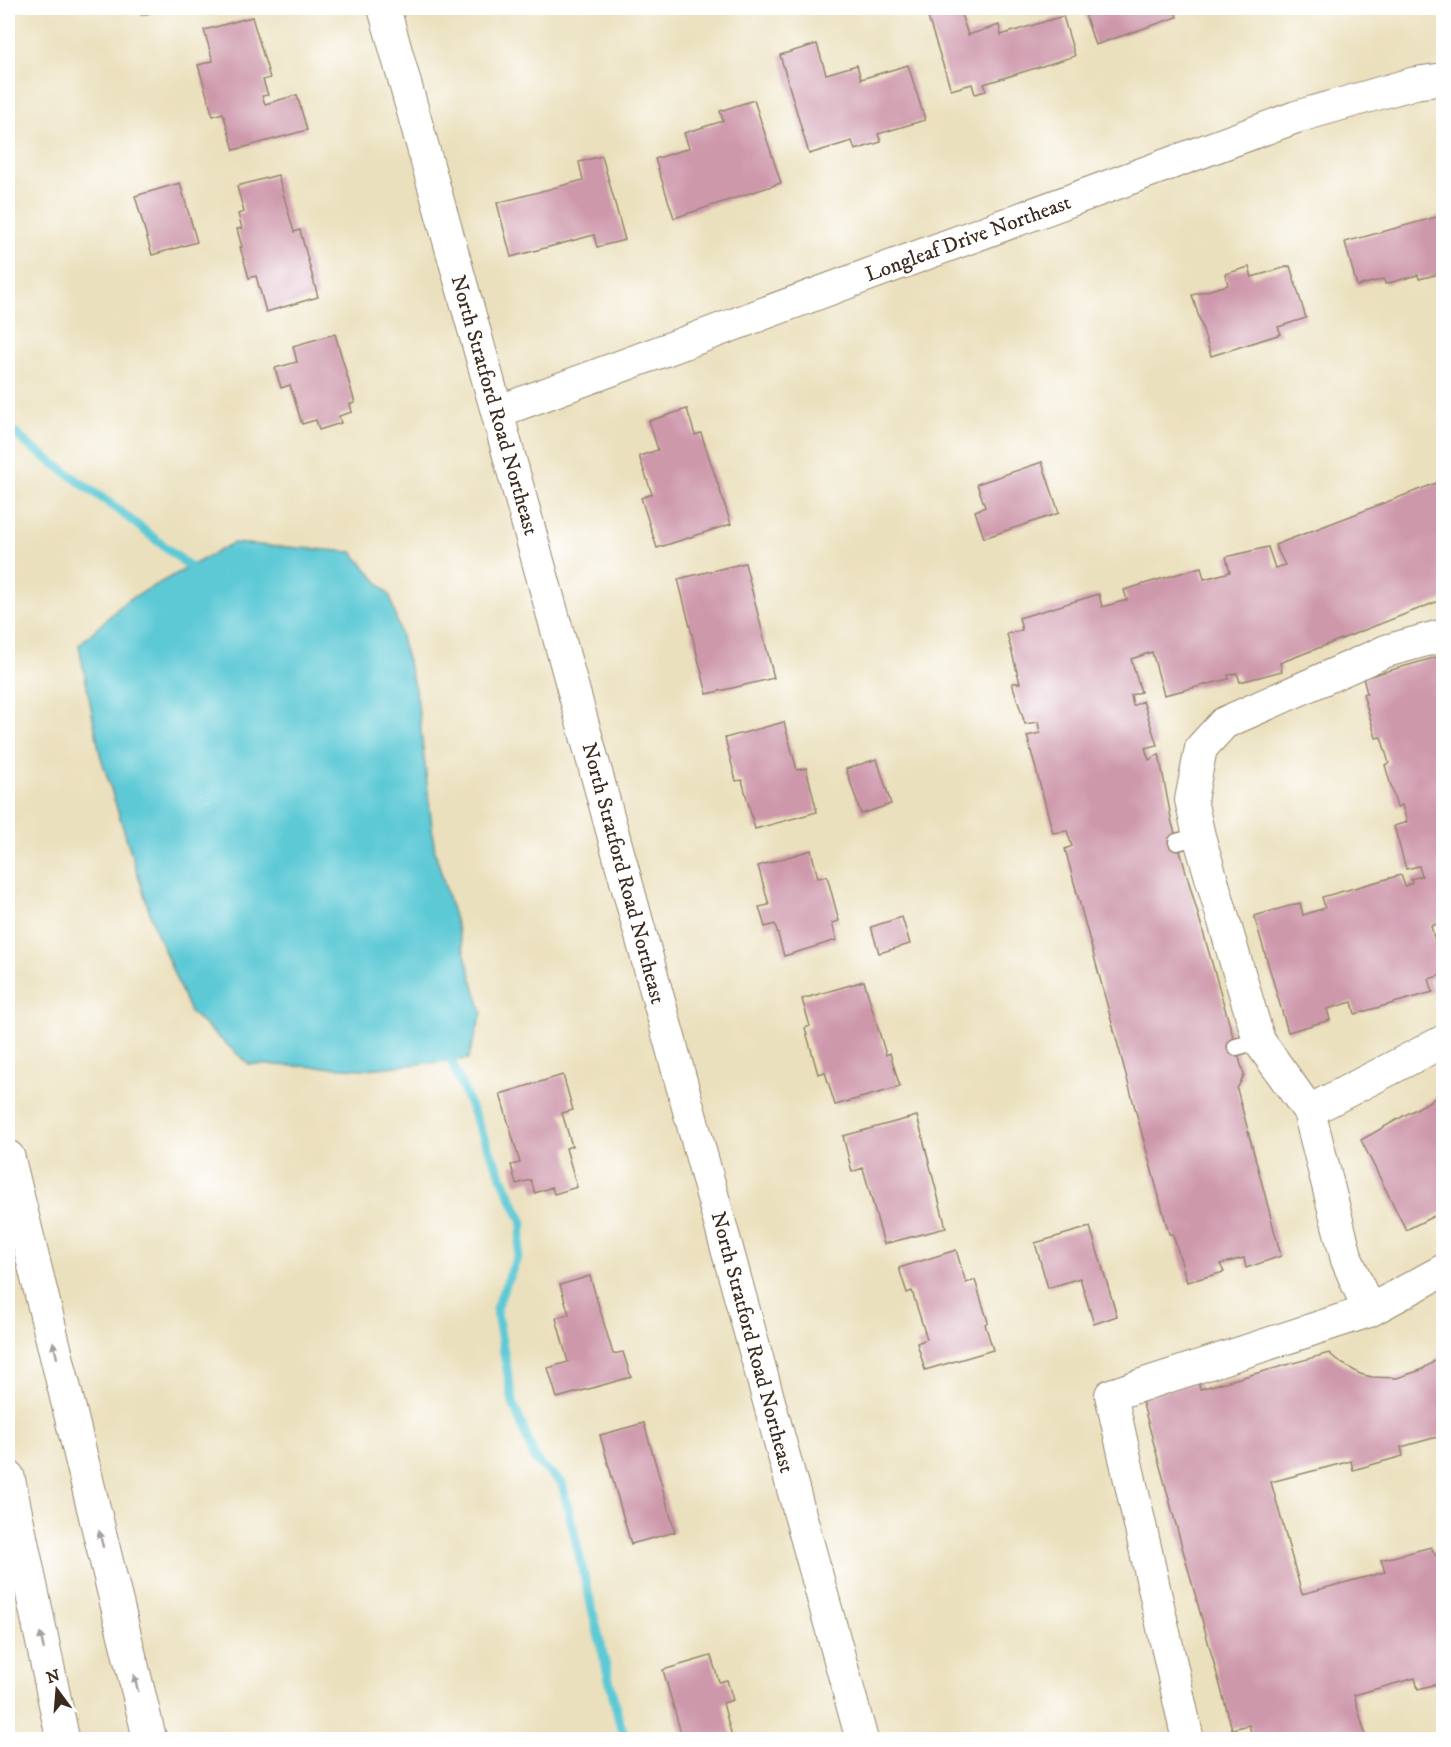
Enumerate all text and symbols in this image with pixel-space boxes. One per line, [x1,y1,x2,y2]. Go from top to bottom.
street label: Longleaf Drive Northeast [862,190,1075,288]
street label: North Stratford Road Northeast [444,272,544,539]
street label: North Stratford Road Northeast [576,740,671,1007]
street label: North Stratford Road Northeast [705,1209,800,1476]
one-way arrow [50,1341,60,1359]
one-way arrow [96,1530,106,1549]
one-way arrow [37,1632,47,1650]
north arrow [27,1660,87,1720]
text: N [44,1665,62,1688]
one-way arrow [131,1673,141,1692]

